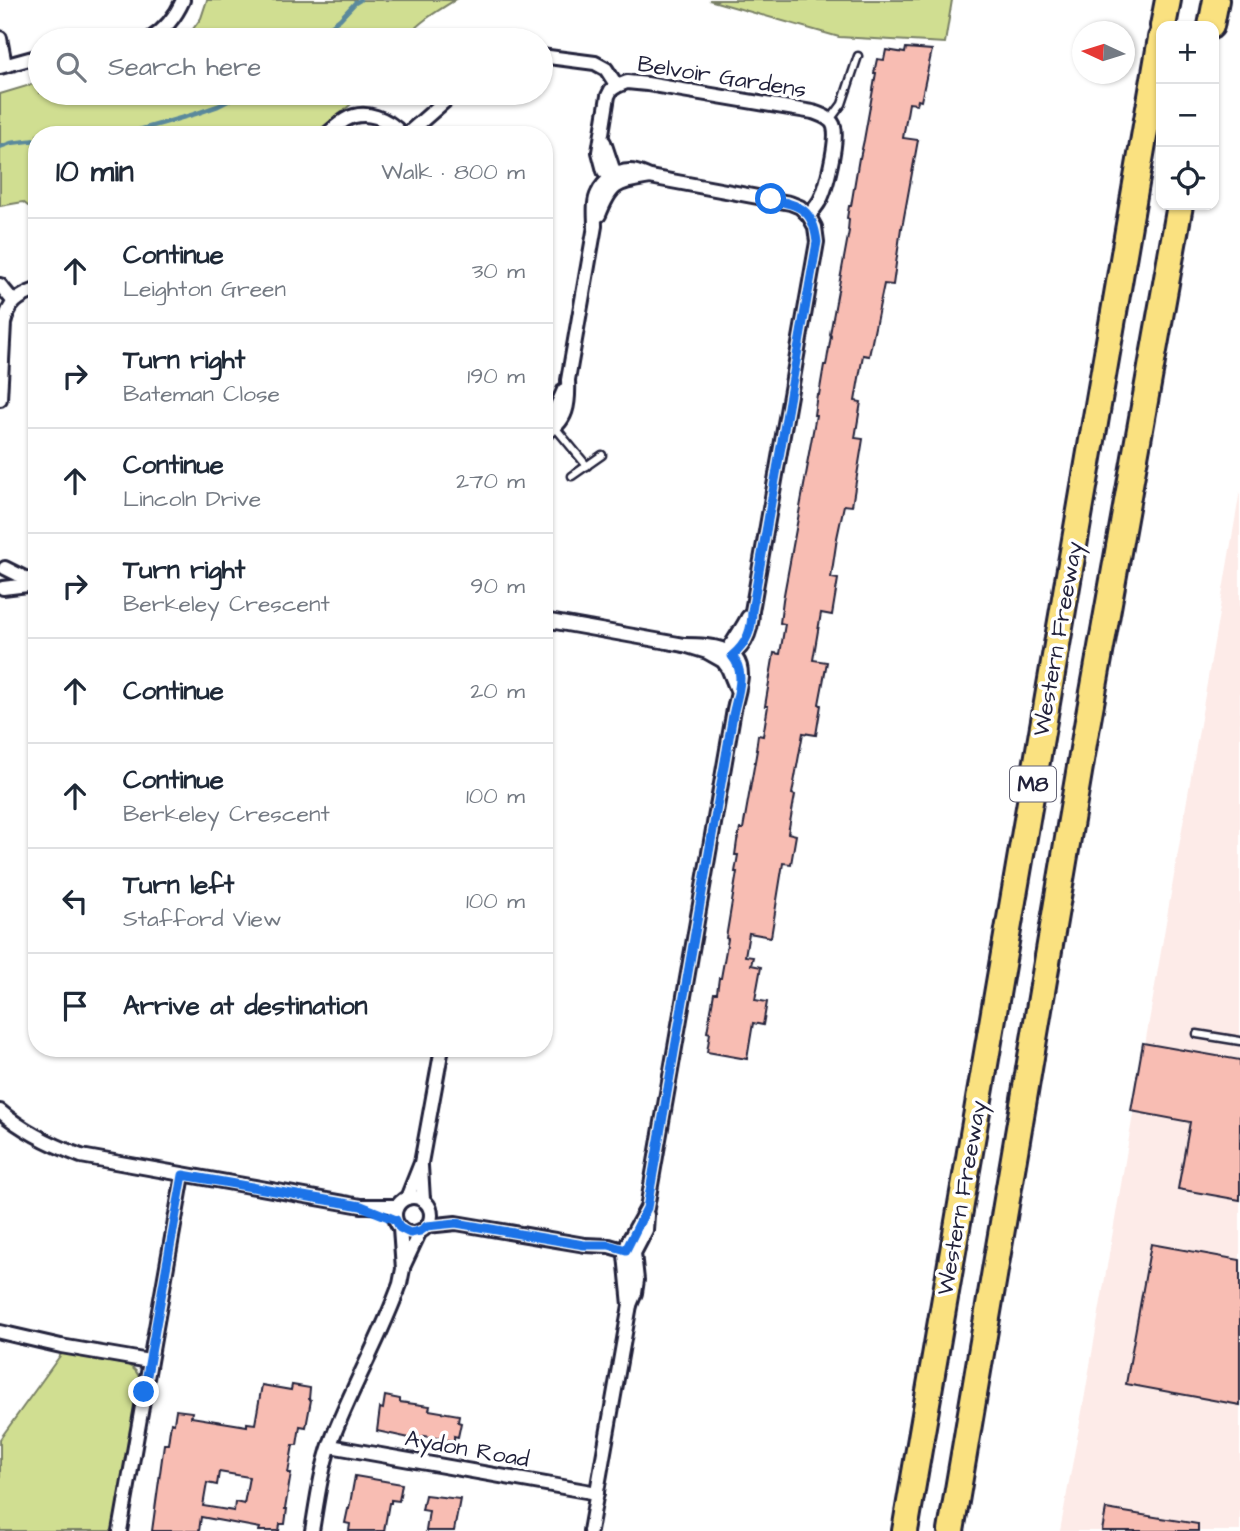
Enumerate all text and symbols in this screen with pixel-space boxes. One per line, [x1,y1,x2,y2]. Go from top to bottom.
north arrow [1072,21,1135,84]
map controls [1156,21,1219,210]
button: + [1156,21,1219,84]
search box [28,28,553,105]
icon: search [52,48,90,86]
street label: Belvoir Gardens [635,48,809,106]
text: Search here [108,49,261,85]
button: − [1156,84,1219,147]
button: locate [1156,147,1219,210]
text: 10 min [56,151,134,193]
text: Walk · 800 m [381,156,525,188]
route start [755,183,786,214]
text: Continue [123,237,224,273]
icon: ahead [56,252,94,290]
text: 30 m [472,255,525,287]
text: Leighton Green [123,273,286,305]
text: Turn right [123,342,245,378]
icon: right [56,357,94,395]
text: 190 m [467,360,525,392]
text: Bateman Close [123,378,280,410]
text: Continue [123,447,224,483]
icon: ahead [56,462,94,500]
text: 270 m [456,465,525,497]
text: Lincoln Drive [123,483,261,515]
street label: Western Freeway [1025,539,1092,739]
text: Turn right [123,552,245,588]
icon: right [56,567,94,605]
text: 90 m [470,570,525,602]
text: Berkeley Crescent [123,588,330,620]
icon: ahead [56,672,94,710]
text: Continue [123,673,224,709]
text: 20 m [470,675,525,707]
text: Continue [123,762,224,798]
road number: M8 [1010,766,1056,802]
icon: ahead [56,777,94,815]
text: 100 m [466,780,525,812]
text: Berkeley Crescent [123,798,330,830]
text: Turn left [123,867,234,903]
icon: left [56,882,94,920]
text: 100 m [466,885,525,917]
text: Stafford View [123,903,282,935]
icon: arrive [56,987,94,1025]
text: Arrive at destination [123,988,368,1024]
street label: Western Freeway [929,1098,996,1298]
route end [128,1376,159,1407]
street label: Aydon Road [402,1422,532,1477]

